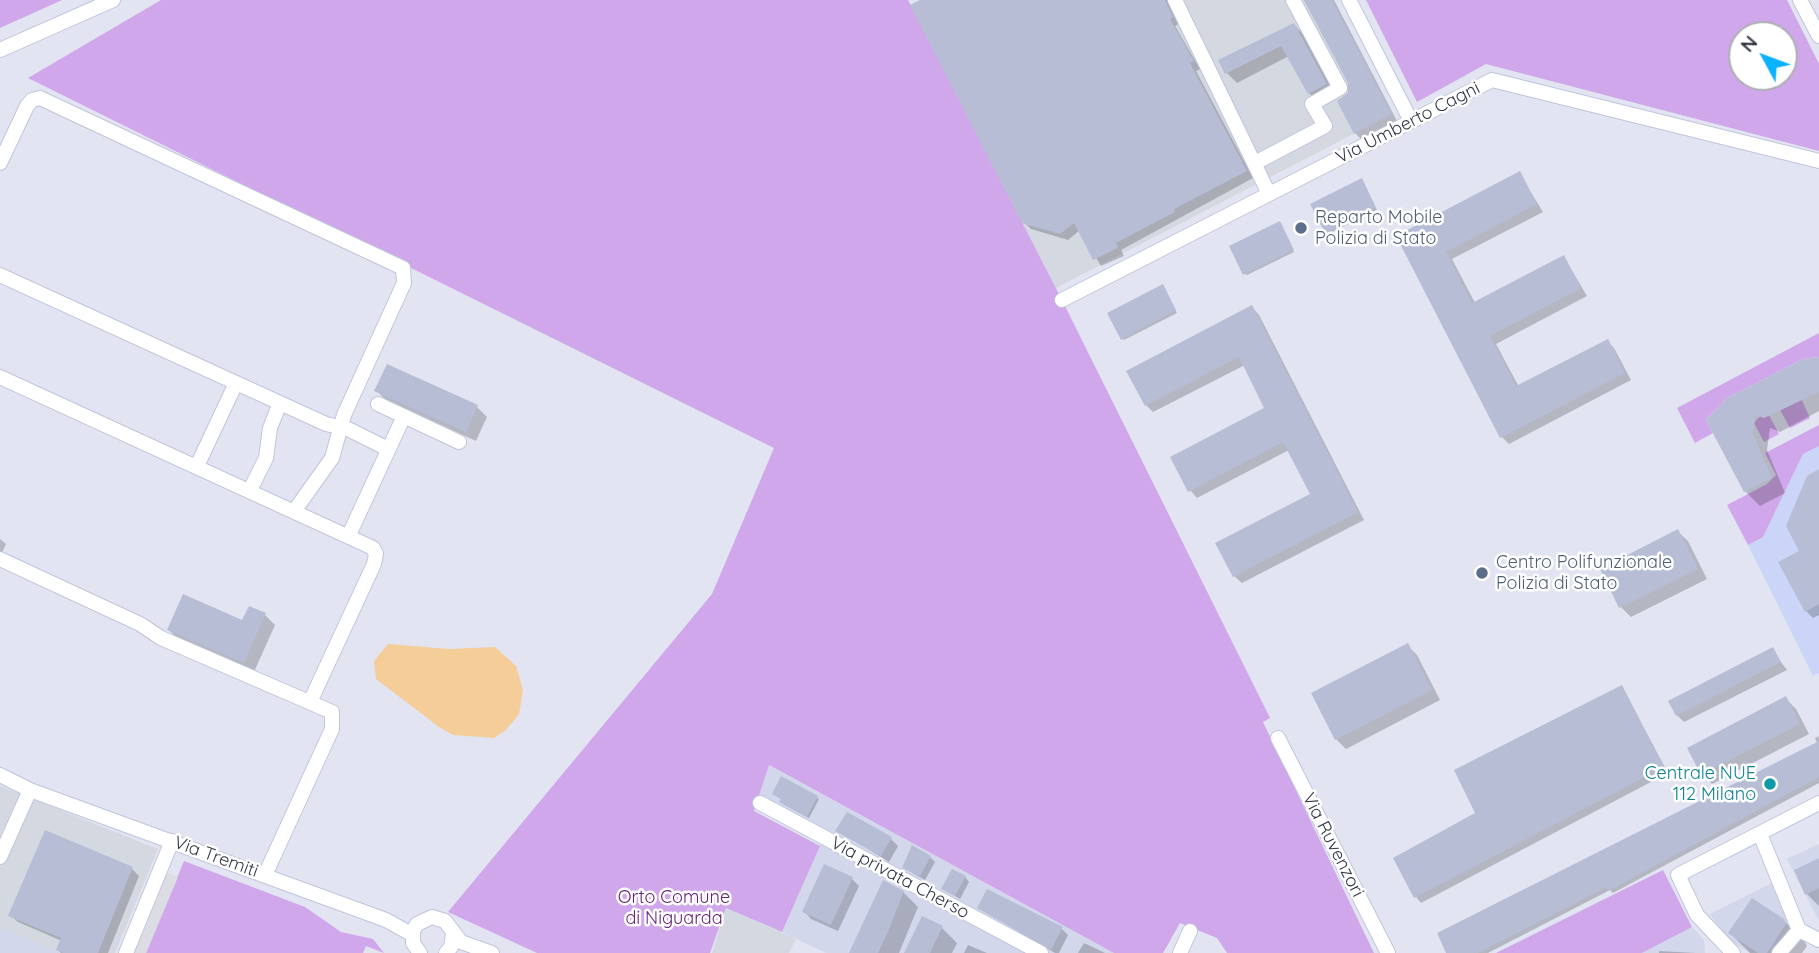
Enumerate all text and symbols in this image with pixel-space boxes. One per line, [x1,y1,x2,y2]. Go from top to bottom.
north arrow [1728,21,1798,91]
text: N [1735,30,1762,57]
street label: Via Umberto Cagni [1332,77,1484,169]
place label: Reparto Mobile Polizia di Stato [1315,207,1442,249]
marker: Reparto Mobile Polizia di Stato [1293,220,1309,236]
place label: Centro Polifunzionale Polizia di Stato [1496,552,1672,594]
marker: Centro Polifunzionale Polizia di Stato [1474,565,1490,581]
place label: Centrale NUE 112 Milano [1645,763,1756,806]
marker: Centrale NUE 112 Milano [1762,776,1778,792]
street label: Via Ruvenzori [1298,789,1368,901]
street label: Via Tremiti [171,832,261,882]
street label: Via privata Cherso [827,832,973,924]
park label: Orto Comune di Niguarda [618,887,730,930]

